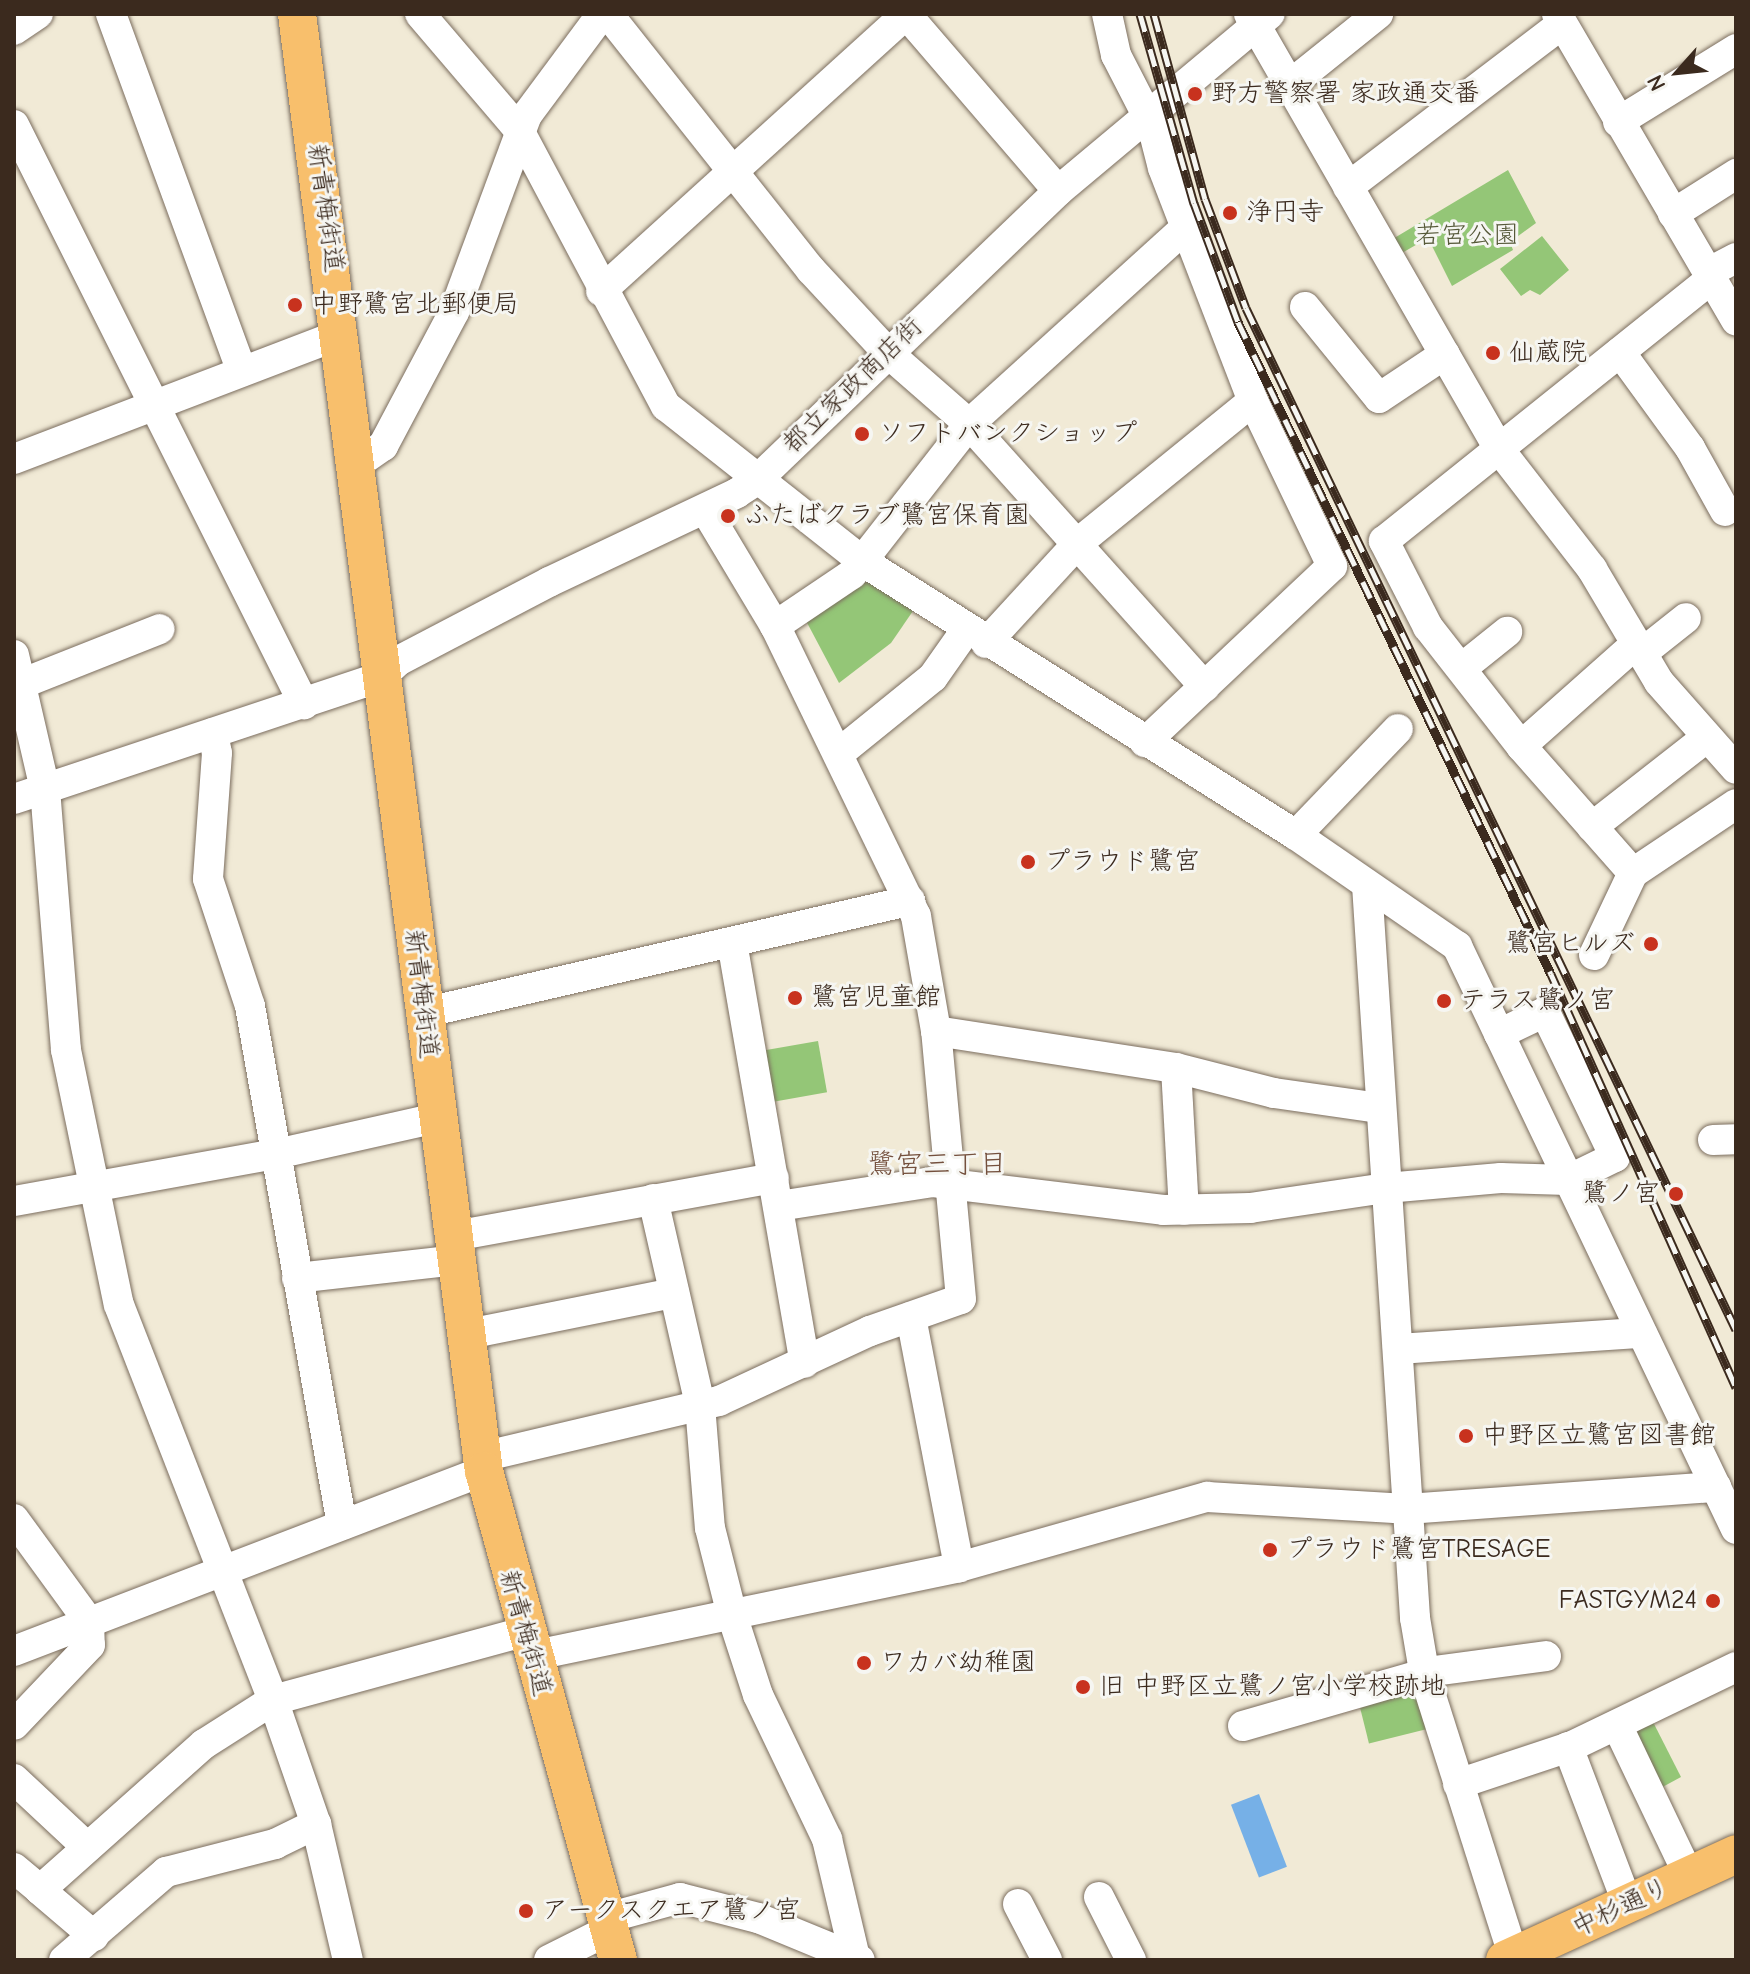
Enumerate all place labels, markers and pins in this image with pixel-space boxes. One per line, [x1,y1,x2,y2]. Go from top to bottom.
place label: 野方警察署 家政通交番 [1211,78,1480,110]
marker: 野方警察署 家政通交番 [1186,85,1204,103]
place label: 浄円寺 [1246,197,1324,229]
marker: 浄円寺 [1221,204,1239,222]
place label: 中野鷺宮北郵便局 [311,289,519,321]
marker: 中野鷺宮北郵便局 [286,296,304,314]
place label: 仙蔵院 [1509,337,1587,369]
marker: 仙蔵院 [1484,344,1502,362]
place label: ソフトバンクショップ [878,418,1138,450]
marker: ソフトバンクショップ [853,425,871,443]
place label: ふたばクラブ鷺宮保育園 [744,500,1030,532]
marker: ふたばクラブ鷺宮保育園 [719,507,737,525]
place label: プラウド鷺宮 [1044,846,1200,878]
marker: プラウド鷺宮 [1019,853,1037,871]
place label: 鷺宮ヒルズ [1505,928,1635,960]
marker: 鷺宮ヒルズ [1642,935,1660,953]
place label: 鷺宮児童館 [811,982,941,1014]
place label: テラス鷺ノ宮 [1460,985,1616,1017]
marker: 鷺宮児童館 [786,989,804,1007]
marker: テラス鷺ノ宮 [1435,992,1453,1010]
place label: 鷺ノ宮 [1582,1178,1660,1210]
marker: 鷺ノ宮 [1667,1185,1685,1203]
place label: 中野区立鷺宮図書館 [1482,1420,1716,1452]
marker: 中野区立鷺宮図書館 [1457,1427,1475,1445]
place label: プラウド鷺宮TRESAGE [1286,1534,1550,1566]
marker: プラウド鷺宮TRESAGE [1261,1541,1279,1559]
place label: FASTGYM24 [1559,1585,1697,1617]
marker: FASTGYM24 [1704,1592,1722,1610]
place label: ワカバ幼稚園 [880,1647,1036,1679]
marker: ワカバ幼稚園 [855,1654,873,1672]
place label: 旧 中野区立鷺ノ宮小学校跡地 [1099,1671,1446,1703]
marker: 旧 中野区立鷺ノ宮小学校跡地 [1074,1678,1092,1696]
place label: アークスクエア鷺ノ宮 [542,1895,801,1927]
marker: アークスクエア鷺ノ宮 [517,1902,535,1920]

